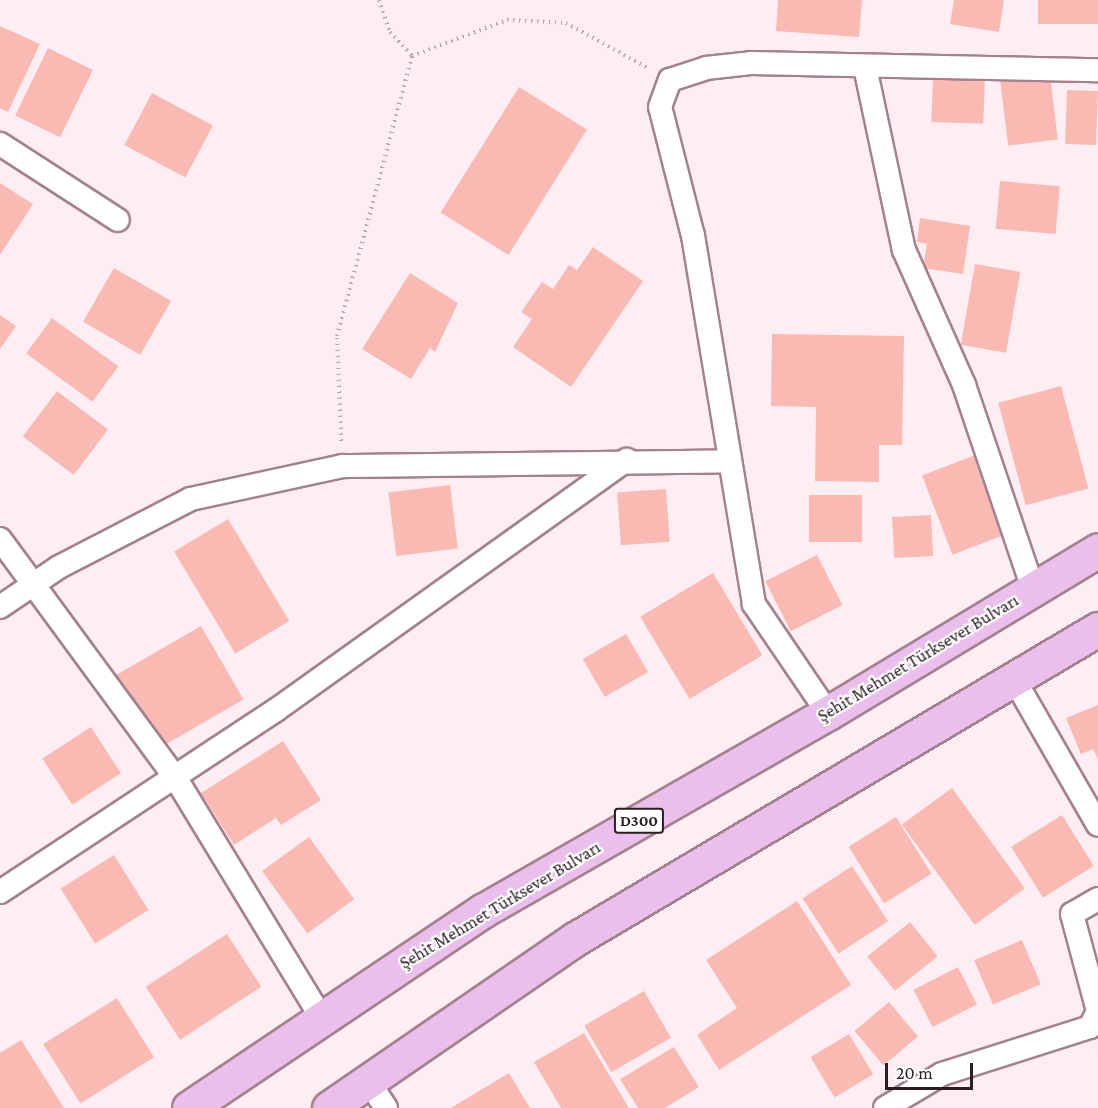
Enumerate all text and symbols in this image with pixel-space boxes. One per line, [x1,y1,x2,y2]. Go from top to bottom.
street label: Şehit Mehmet Türksever Bulvarı [814,589,1022,727]
road number: D300 [614,808,664,834]
street label: Şehit Mehmet Türksever Bulvarı [396,836,604,974]
scale bar [888,1051,976,1089]
text: 20 m [896,1063,933,1083]

